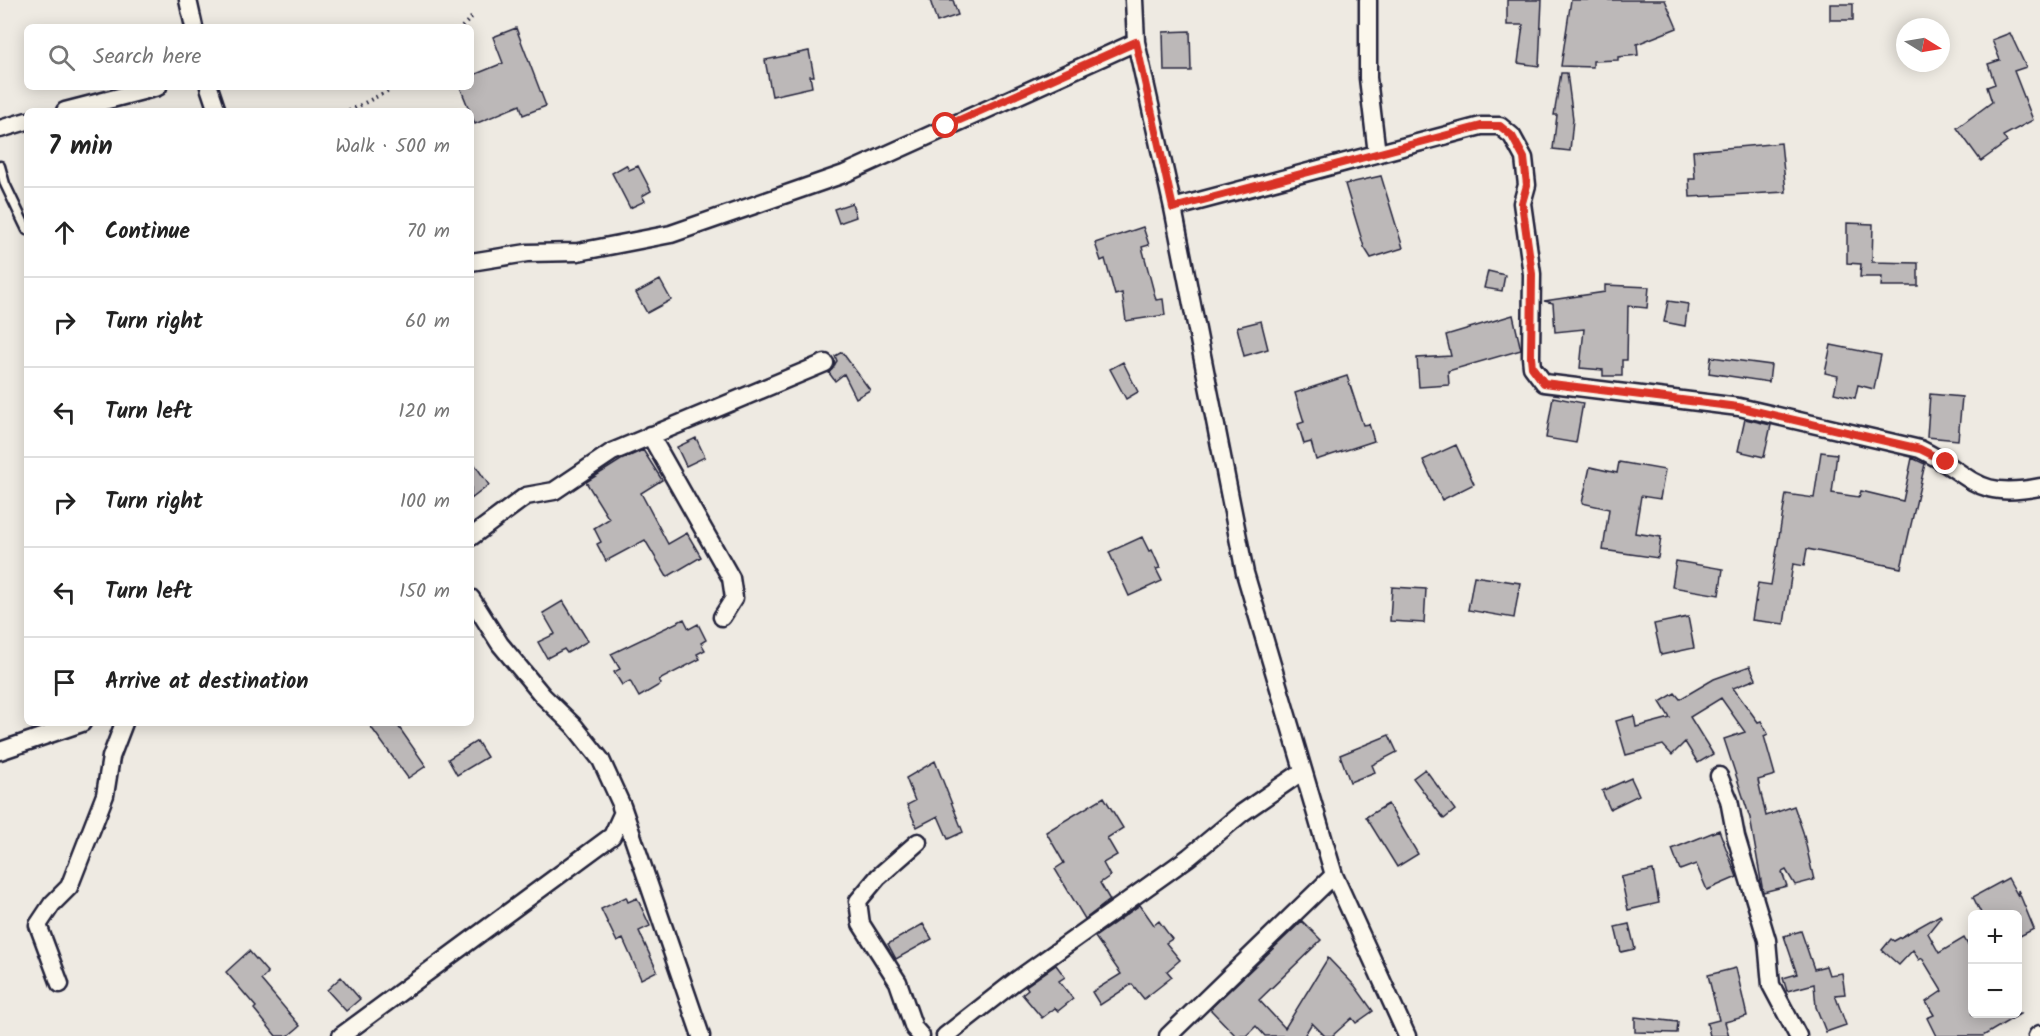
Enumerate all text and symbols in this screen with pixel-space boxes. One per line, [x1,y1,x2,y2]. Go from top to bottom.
north arrow [1896,18,1950,72]
search box [24,24,474,90]
text: Search here [93,40,201,75]
icon: search [45,41,78,74]
route start [932,112,958,138]
text: 7 min [48,126,113,168]
text: Walk · 500 m [335,131,450,163]
text: Continue [105,215,190,250]
icon: ahead [48,216,81,249]
text: 70 m [407,216,450,248]
text: Turn right [105,305,203,340]
icon: right [48,306,81,339]
text: 60 m [405,306,450,338]
text: Turn left [105,395,192,430]
icon: left [48,396,81,429]
text: 120 m [398,396,450,428]
route end [1932,448,1958,474]
text: Turn right [105,485,203,520]
icon: right [48,486,81,519]
text: 100 m [400,486,450,518]
text: Turn left [105,575,192,610]
icon: left [48,576,81,609]
text: 150 m [399,576,450,608]
text: Arrive at destination [105,665,308,700]
icon: arrive [48,666,81,699]
map controls [1968,910,2022,1018]
button: + [1968,910,2022,964]
button: − [1968,964,2022,1018]

